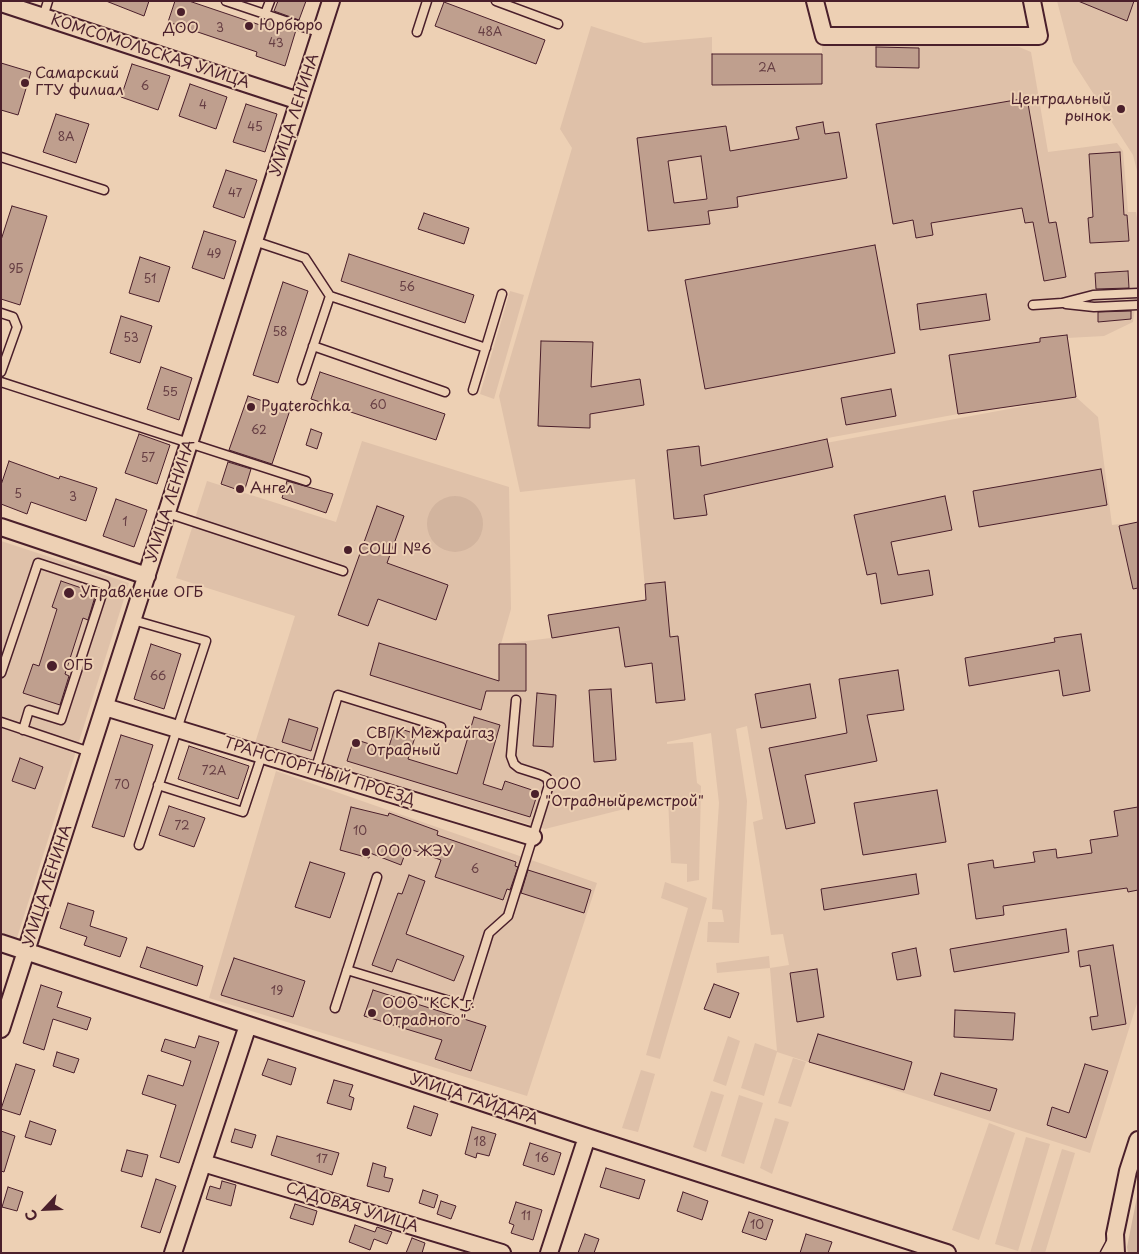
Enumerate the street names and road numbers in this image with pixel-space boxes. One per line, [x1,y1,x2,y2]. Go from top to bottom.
street label: КОМСОМОЛЬСКАЯ УЛИЦА [48,11,252,93]
street label: УЛИЦА ЛЕНИНА [267,51,323,179]
street label: УЛИЦА ЛЕНИНА [143,437,199,565]
street label: ТРАНСПОРТНЫЙ ПРОЕЗД [221,734,417,810]
street label: УЛИЦА ЛЕНИНА [20,822,76,950]
street label: УЛИЦА ГАЙДАРА [408,1071,540,1129]
street label: САДОВАЯ УЛИЦА [283,1179,421,1237]

